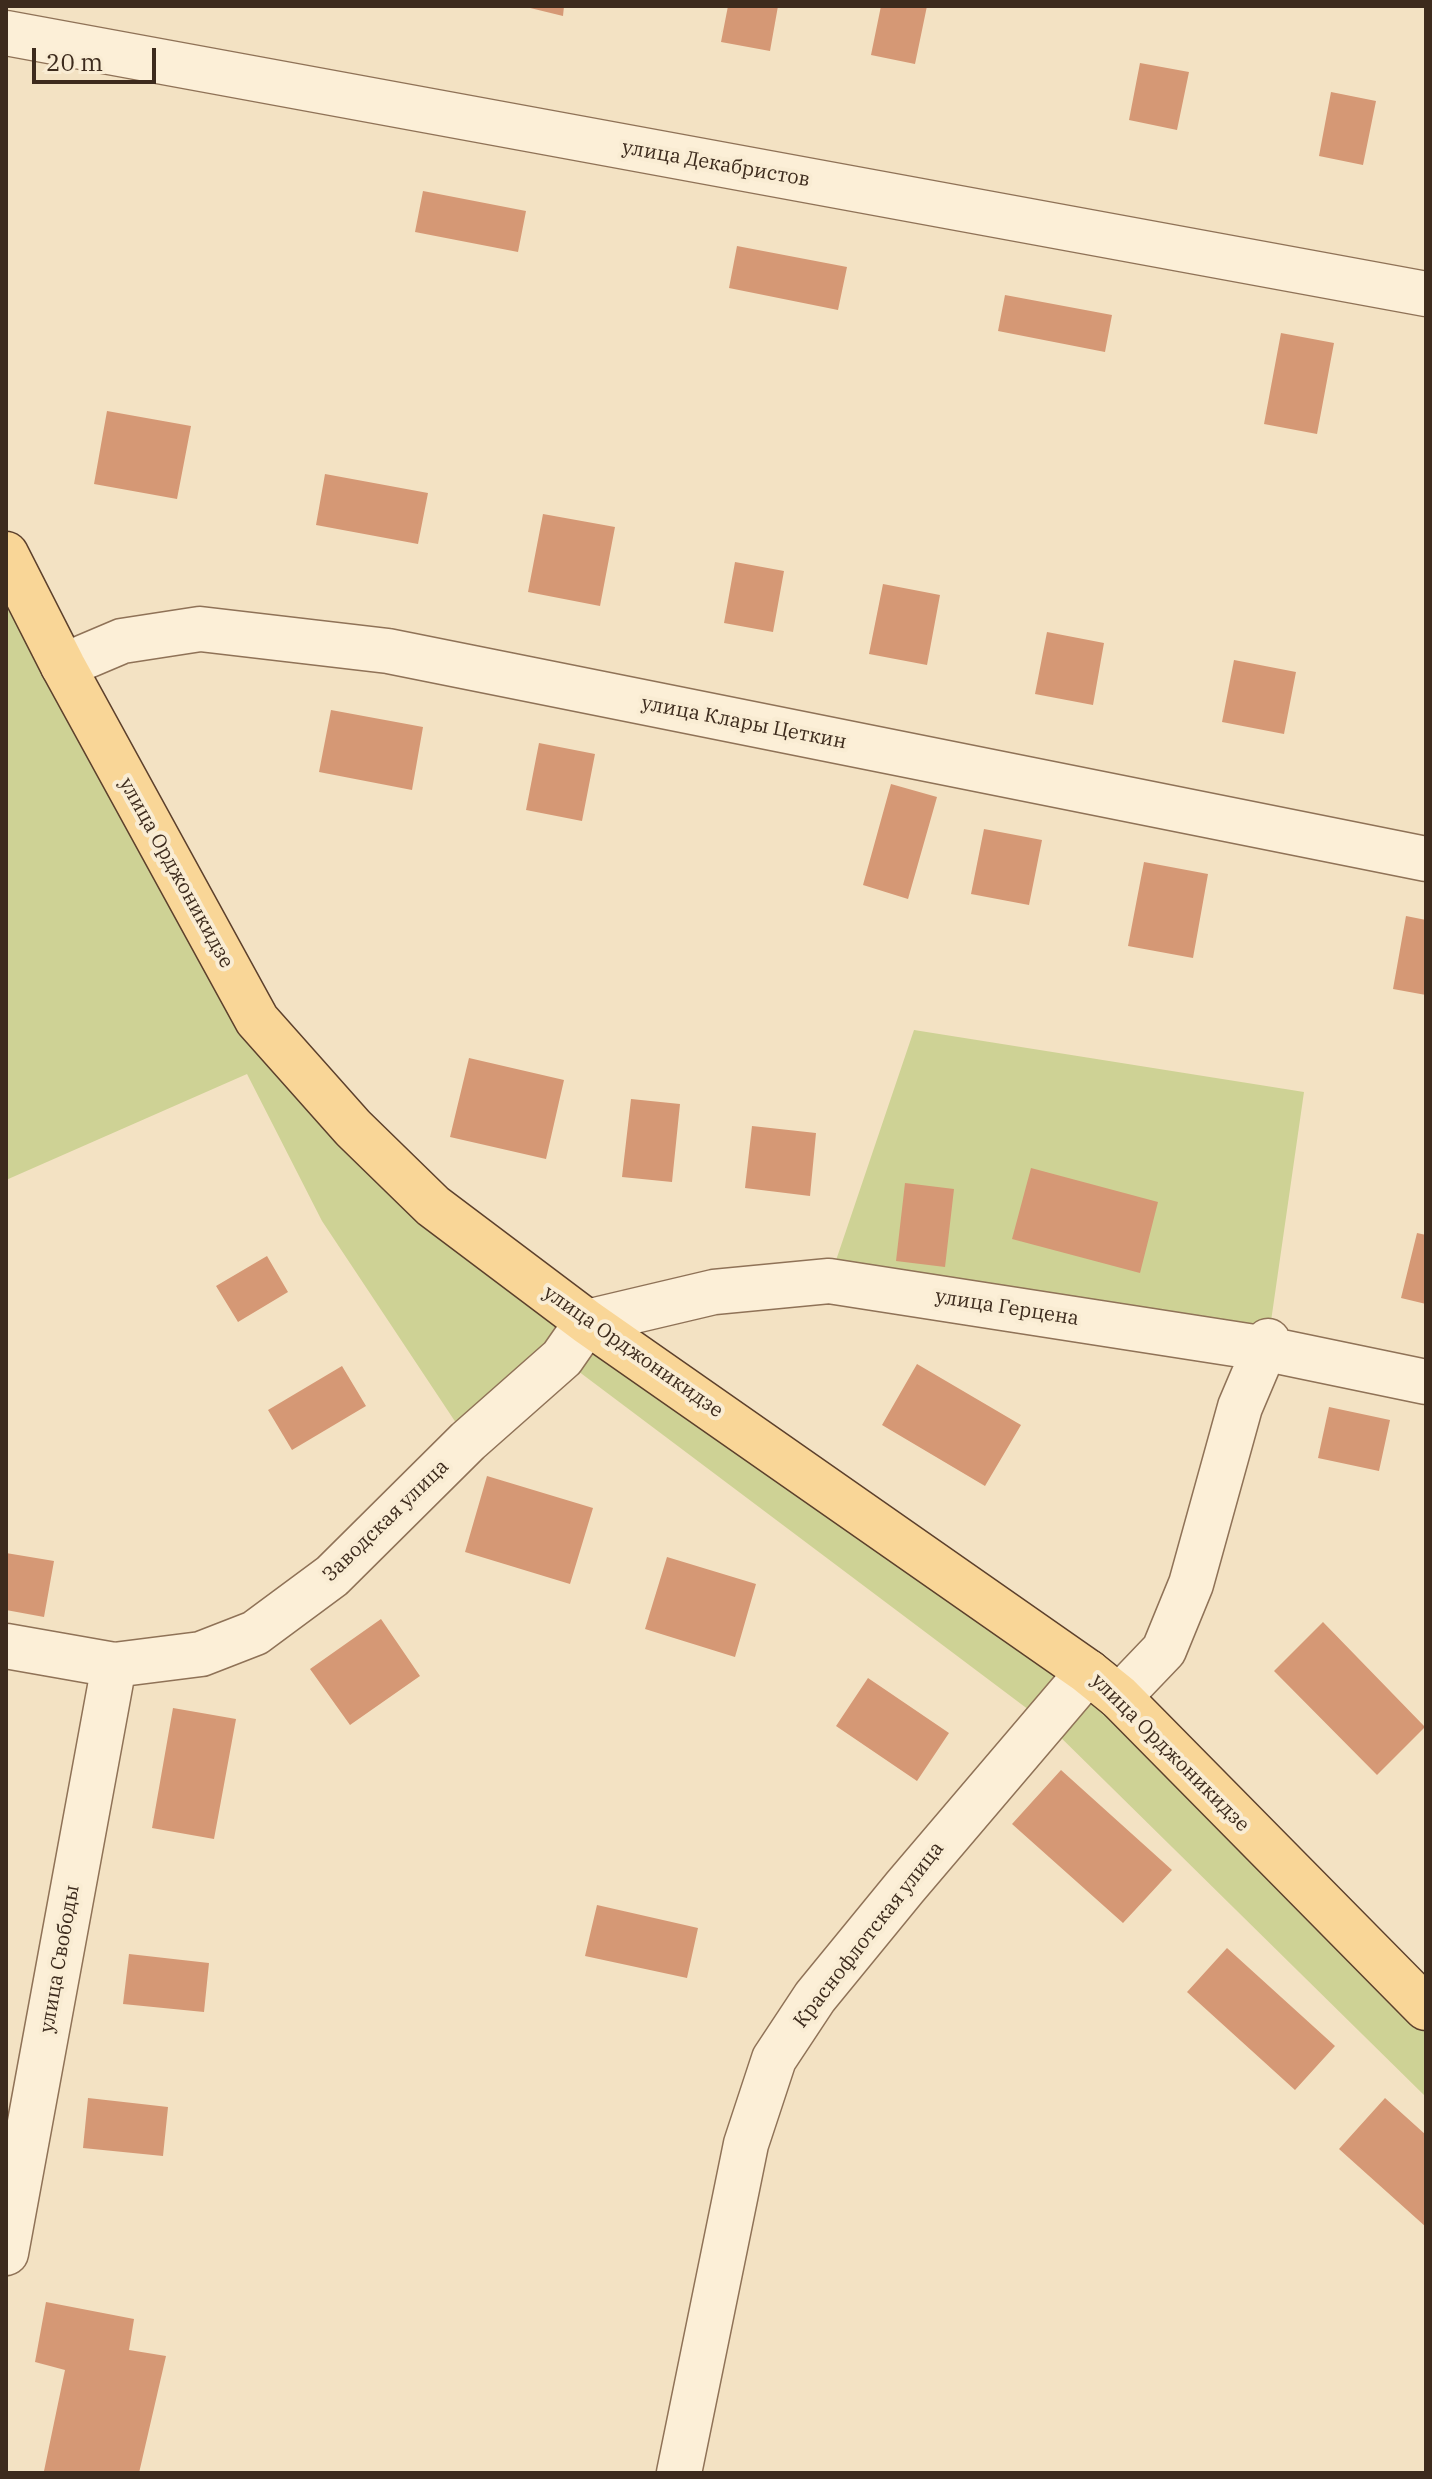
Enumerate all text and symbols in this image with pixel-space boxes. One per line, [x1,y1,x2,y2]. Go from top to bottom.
scale bar [36,32,160,82]
text: 20 m [46,46,103,78]
street label: улица Декабристов [620,136,812,192]
street label: улица Клары Цеткин [639,691,849,755]
street label: улица Орджоникидзе [114,774,238,972]
street label: улица Орджоникидзе [539,1281,727,1423]
street label: улица Герцена [933,1285,1081,1331]
street label: Заводская улица [318,1455,454,1587]
street label: улица Орджоникидзе [1086,1669,1254,1837]
street label: Краснофлотская улица [789,1837,949,2033]
street label: улица Свободы [35,1883,85,2035]

